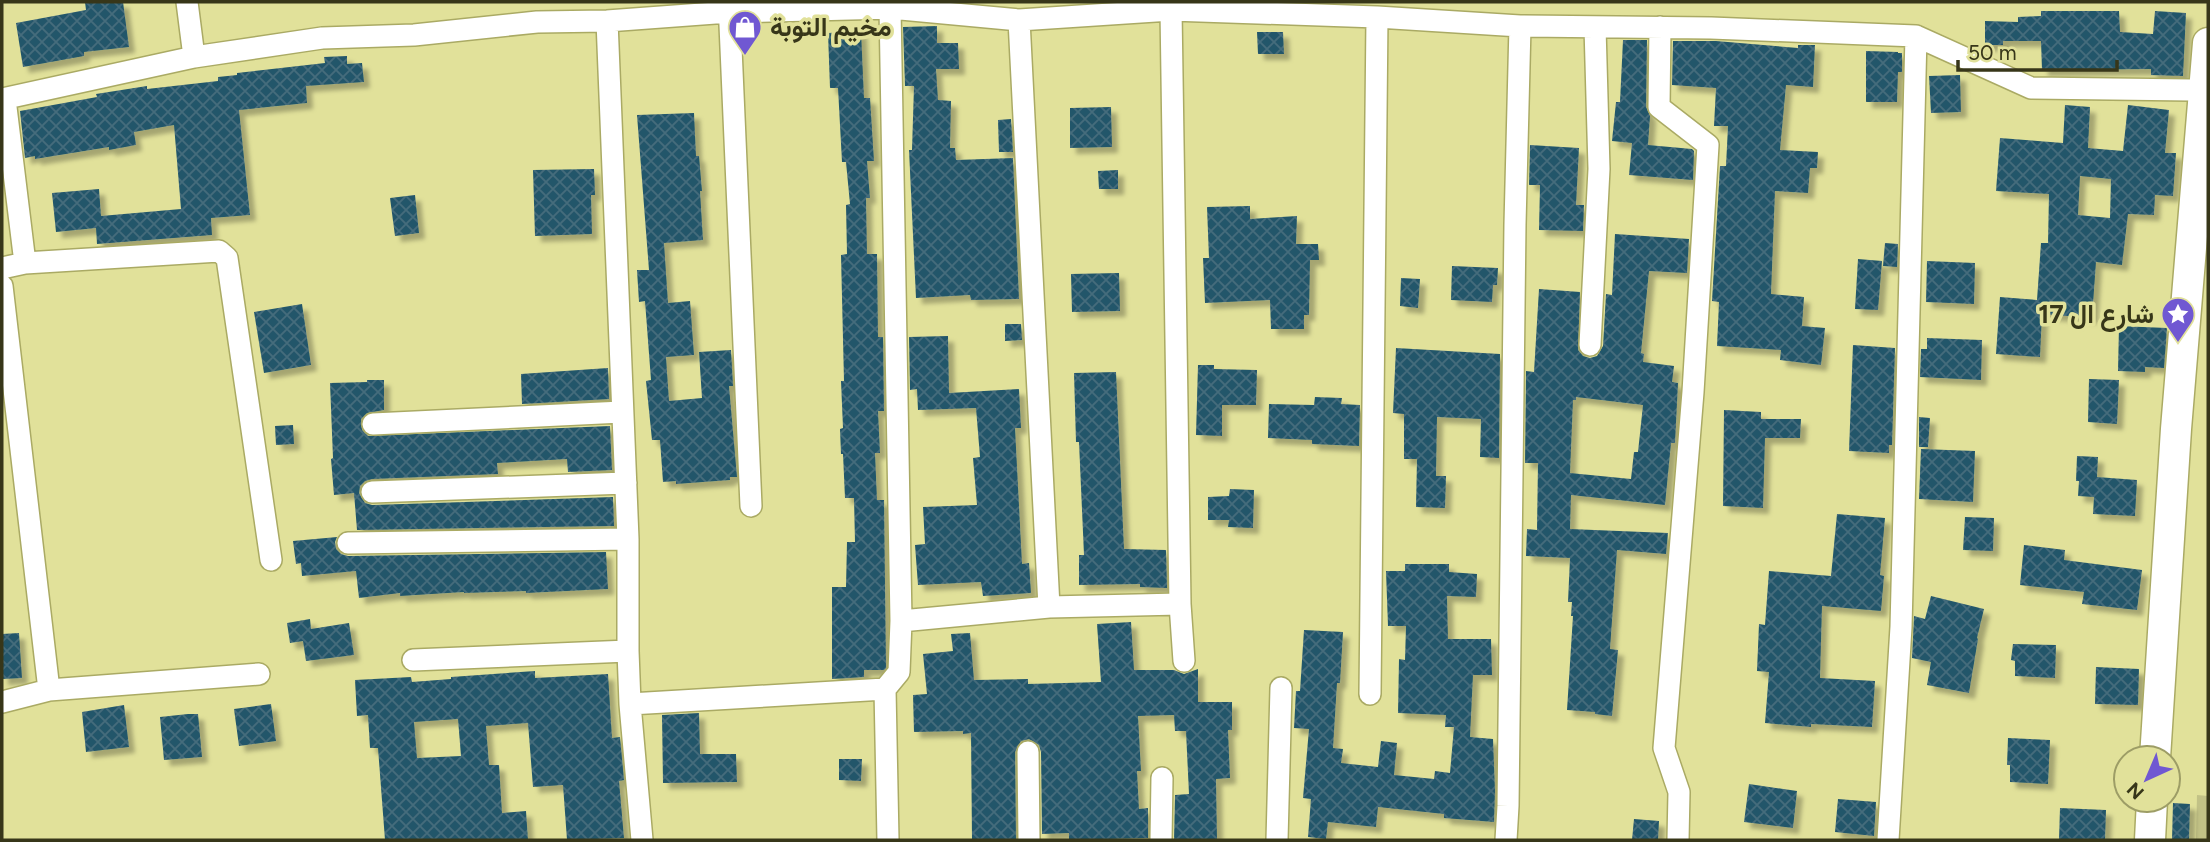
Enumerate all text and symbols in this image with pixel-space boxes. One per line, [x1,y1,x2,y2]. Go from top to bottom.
shop icon: مخيم التوبة [726,8,764,57]
place label: مخيم التوبة [770,11,892,44]
scale bar [1958,28,2117,72]
text: 50 m [1968,40,2017,65]
place icon: شارع ال 17 [2159,295,2197,344]
place label: شارع ال 17 [2038,298,2154,332]
north arrow [2112,744,2182,814]
text: N [2122,777,2149,804]

